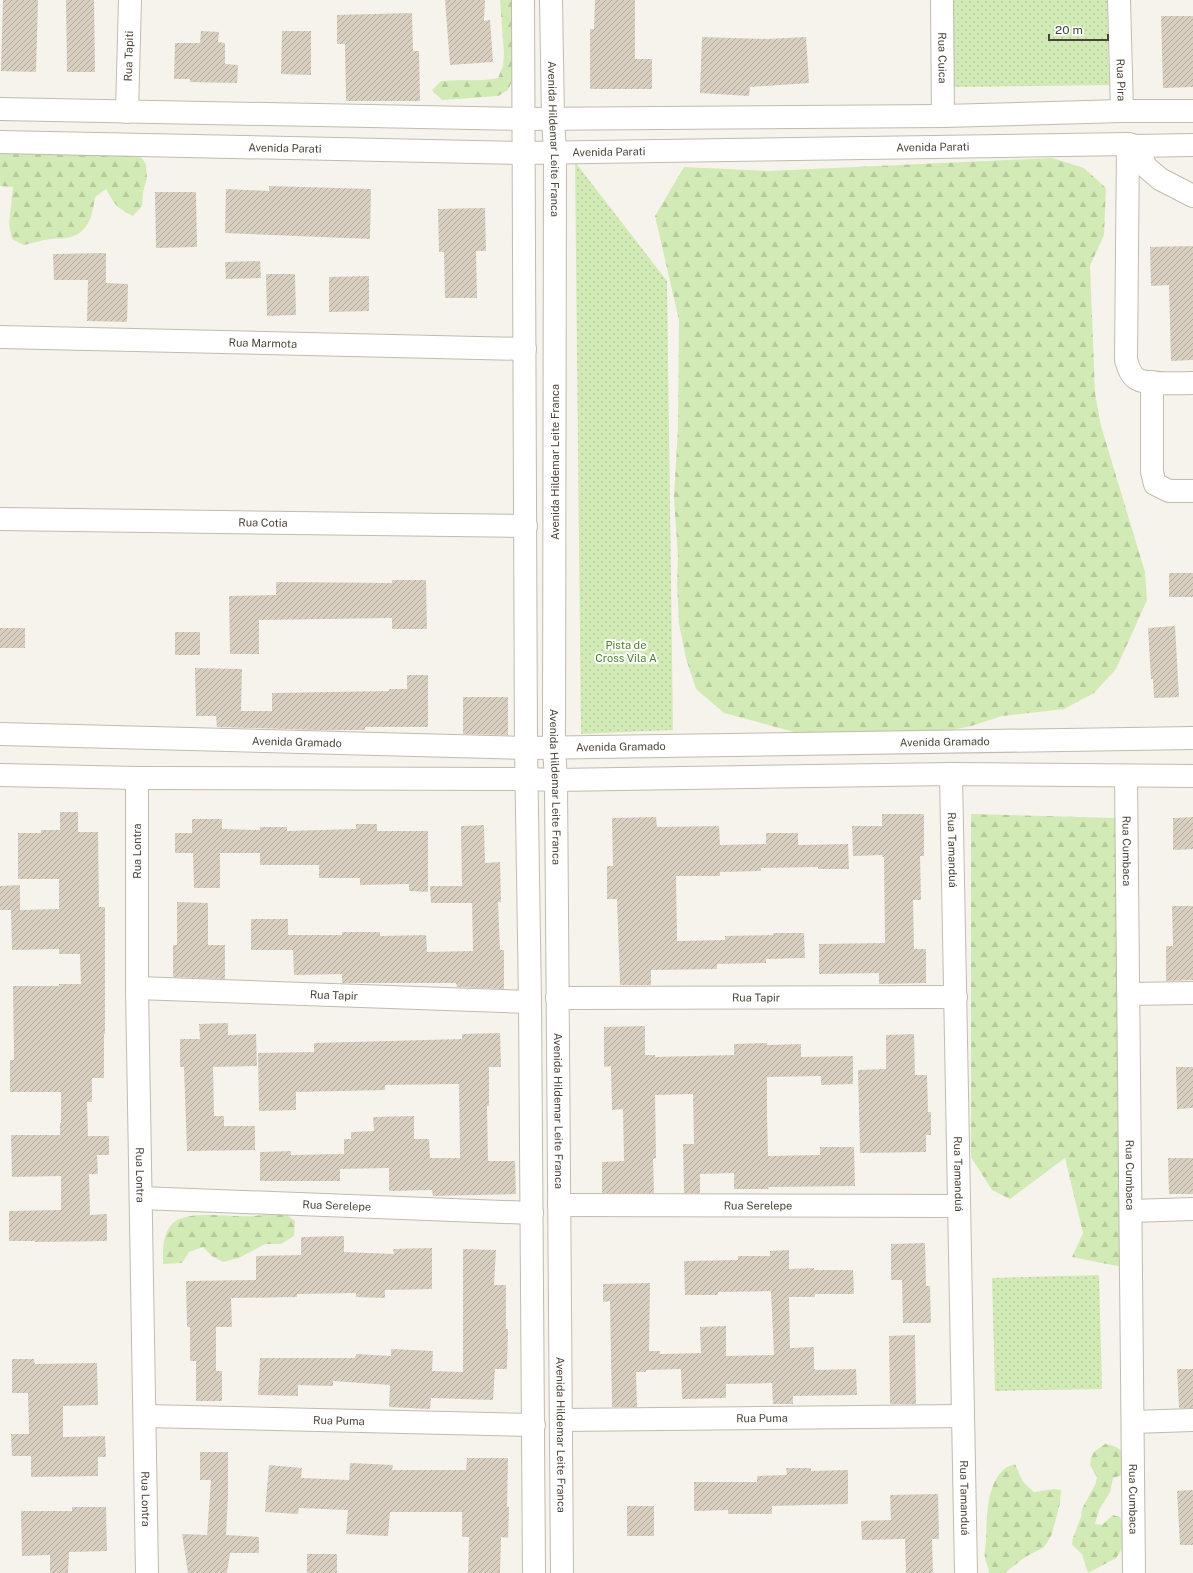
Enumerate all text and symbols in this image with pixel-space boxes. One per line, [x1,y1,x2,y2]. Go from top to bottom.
scale bar [1049,16,1108,42]
text: 20 m [1055,23,1083,37]
street label: Rua Tapiti [122,30,135,82]
street label: Rua Cuica [936,32,949,84]
street label: Rua Pira [1115,59,1128,101]
street label: Avenida Hildemar Leite Franca [546,61,561,217]
street label: Avenida Parati [896,140,970,153]
street label: Avenida Parati [248,141,322,155]
street label: Avenida Parati [572,145,646,158]
street label: Rua Marmota [229,336,297,350]
street label: Avenida Hildemar Leite Franca [549,384,561,540]
street label: Rua Cotia [238,516,288,529]
park label: Pista de Cross Vila A [595,639,657,664]
street label: Avenida Hildemar Leite Franca [548,709,563,865]
street label: Avenida Gramado [252,735,342,749]
street label: Avenida Gramado [900,735,990,748]
street label: Avenida Gramado [576,740,666,753]
street label: Rua Tamanduá [946,812,959,888]
street label: Rua Cumbaca [1120,816,1133,886]
street label: Rua Lontra [131,823,143,879]
street label: Rua Tapir [310,988,358,1002]
street label: Rua Tapir [732,991,780,1004]
street label: Avenida Hildemar Leite Franca [552,1033,565,1189]
street label: Rua Tamanduá [952,1136,965,1212]
street label: Rua Cumbaca [1124,1140,1136,1210]
street label: Rua Lontra [134,1147,147,1203]
street label: Rua Serelepe [302,1198,371,1213]
street label: Rua Serelepe [724,1199,792,1212]
street label: Avenida Hildemar Leite Franca [554,1357,568,1513]
street label: Rua Puma [736,1412,788,1424]
street label: Rua Puma [313,1414,365,1427]
street label: Rua Tamanduá [958,1460,971,1536]
street label: Rua Cumbaca [1127,1464,1140,1534]
street label: Rua Lontra [139,1471,152,1527]

